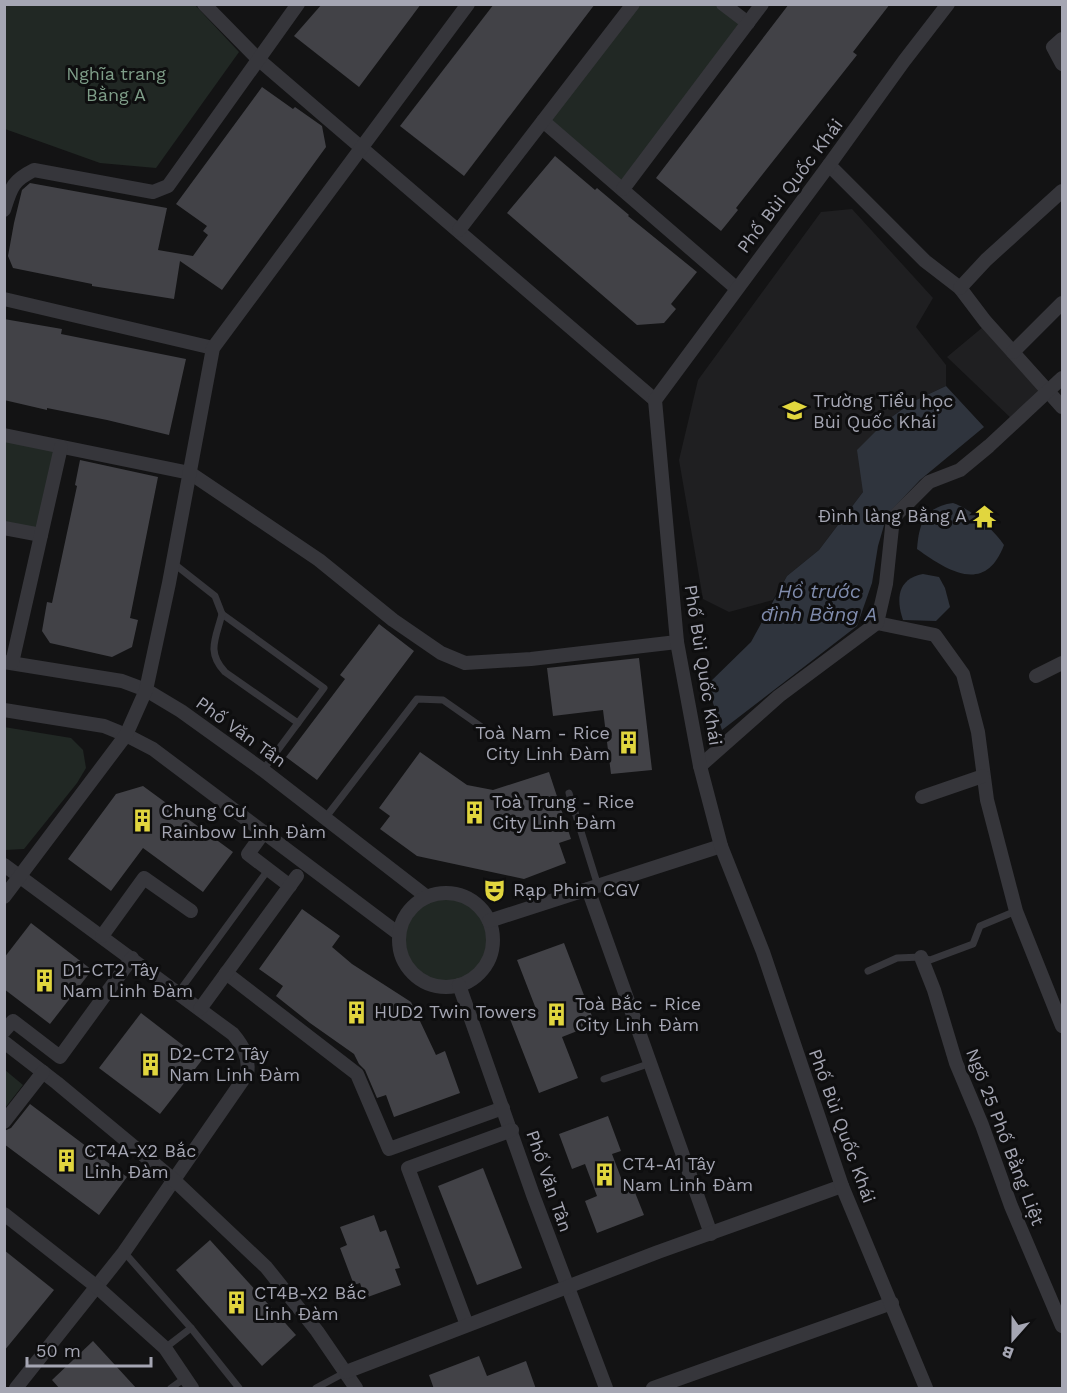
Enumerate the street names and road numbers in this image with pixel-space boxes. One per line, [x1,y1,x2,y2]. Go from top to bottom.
street label: Phố Bùi Quốc Khái [732,115,847,257]
street label: Phố Bùi Quốc Khái [680,583,727,747]
street label: Phố Văn Tân [192,692,291,771]
street label: Ngõ 25 Phố Bằng Liệt [962,1045,1049,1229]
street label: Phố Bùi Quốc Khái [805,1046,880,1206]
street label: Phố Văn Tân [522,1127,577,1235]

